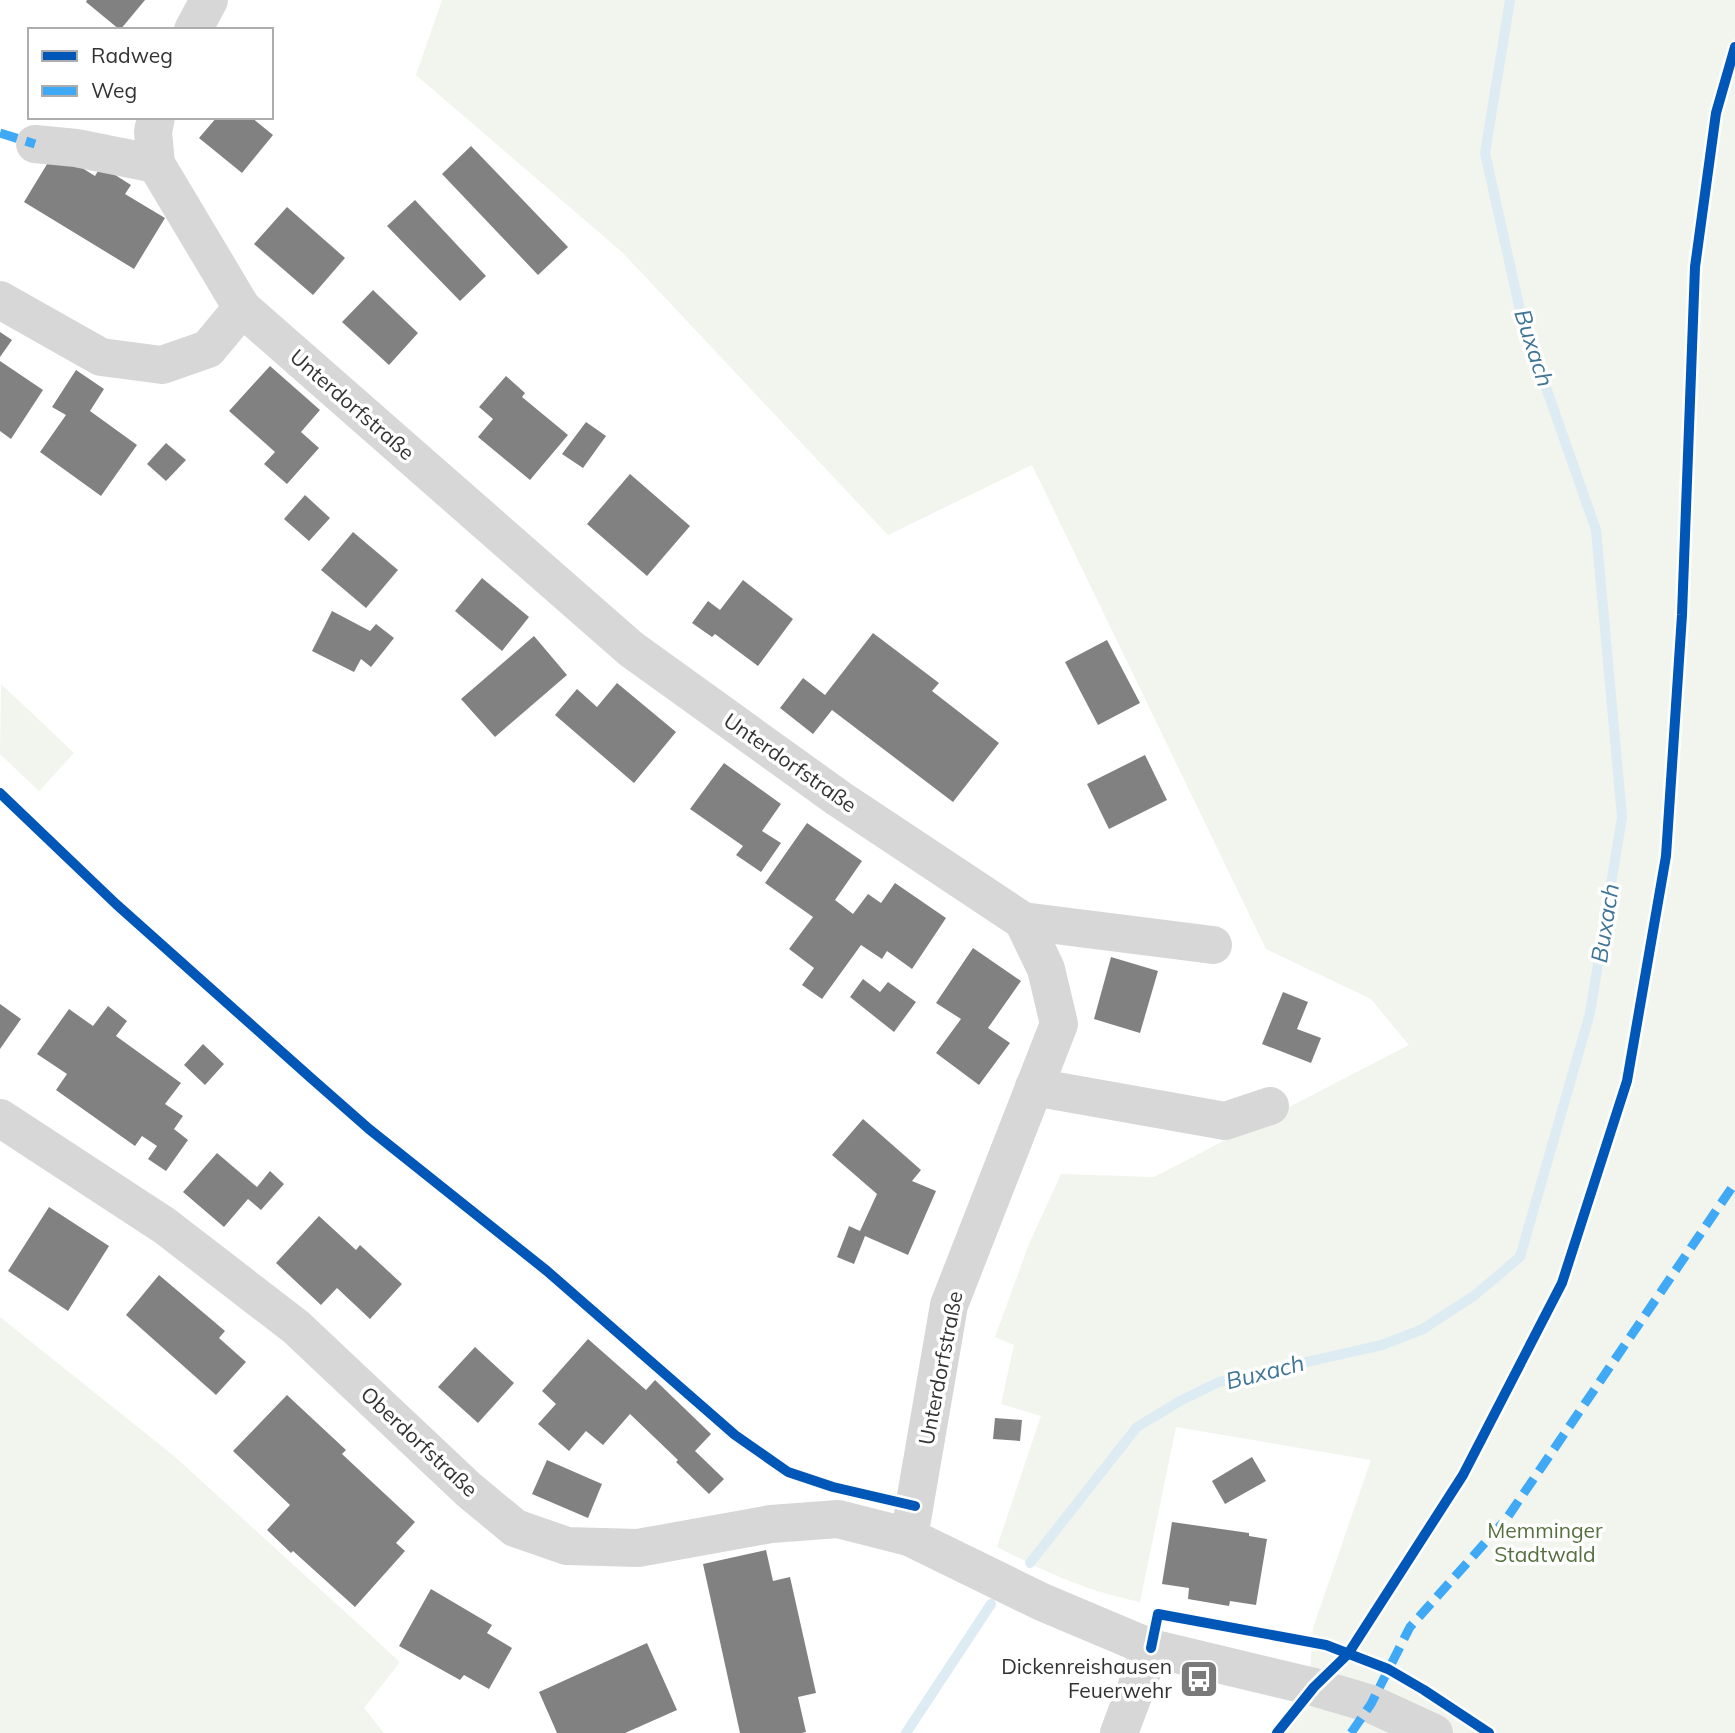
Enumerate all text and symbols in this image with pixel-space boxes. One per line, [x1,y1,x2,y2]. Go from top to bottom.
legend [28,28,273,119]
text: Radweg [91,42,173,68]
text: Weg [91,77,137,103]
water label: Buxach [1508,305,1561,390]
street label: Unterdorfstraße [285,343,420,465]
street label: Unterdorfstraße [719,707,862,818]
water label: Buxach [1584,881,1625,965]
street label: Unterdorfstraße [912,1289,968,1447]
water label: Buxach [1223,1348,1307,1395]
street label: Oberdorfstraße [356,1381,483,1502]
park label: Memminger Stadtwald [1487,1517,1603,1567]
place label: Dickenreishausen Feuerwehr [1001,1653,1172,1703]
bus stop icon: Dickenreishausen Feuerwehr [1178,1658,1220,1700]

